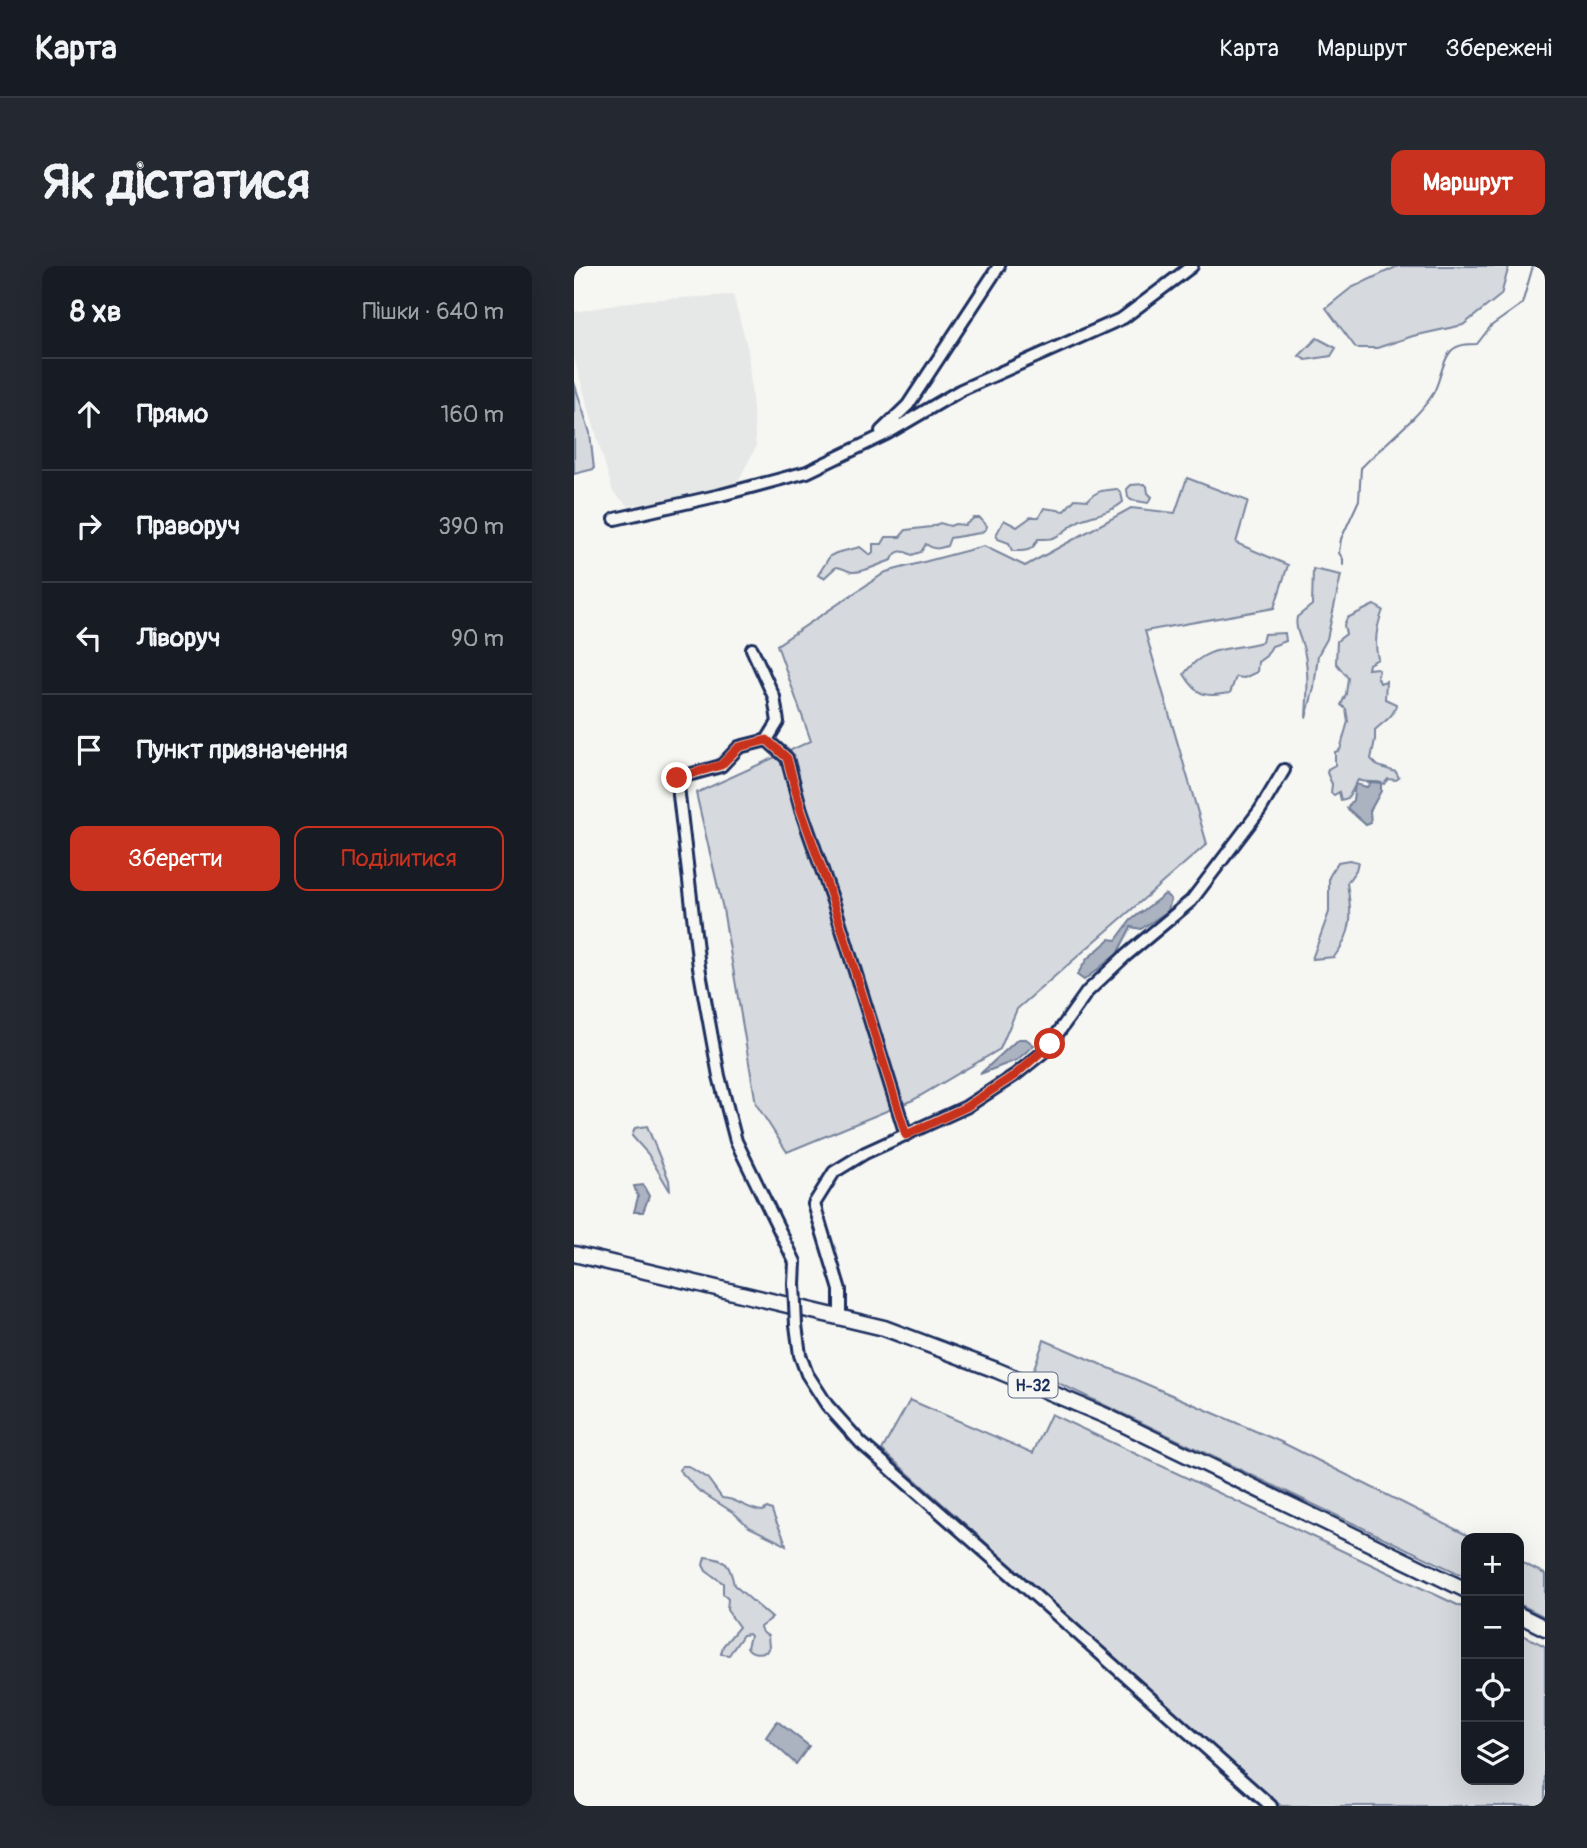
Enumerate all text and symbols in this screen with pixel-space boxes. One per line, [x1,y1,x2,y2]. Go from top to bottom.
text: Карта [35,28,117,69]
text: Карта [1220,34,1279,63]
text: Маршрут [1317,34,1407,63]
text: Збережені [1445,34,1552,63]
button: Маршрут [1391,150,1545,215]
text: Як дістатися [42,152,310,213]
text: 8 хв [70,293,121,330]
text: Пішки · 640 m [362,297,504,326]
icon: ahead [70,395,108,433]
text: Прямо [137,398,208,430]
text: 160 m [440,400,504,429]
icon: right [70,507,108,545]
text: Праворуч [137,510,240,542]
text: 390 m [438,512,504,541]
icon: left [70,619,108,657]
text: Ліворуч [137,622,221,654]
text: 90 m [451,624,504,653]
icon: arrive [70,731,108,769]
text: Пункт призначення [137,734,348,766]
route end [661,762,692,793]
button: Зберегти [70,826,280,891]
button: Поділитися [294,826,504,891]
route start [1034,1028,1065,1059]
road number: Н-32 [1008,1372,1058,1398]
map controls [1461,1533,1524,1785]
button: + [1461,1533,1524,1596]
button: − [1461,1596,1524,1659]
button: locate [1461,1659,1524,1722]
button: layers [1461,1722,1524,1785]

